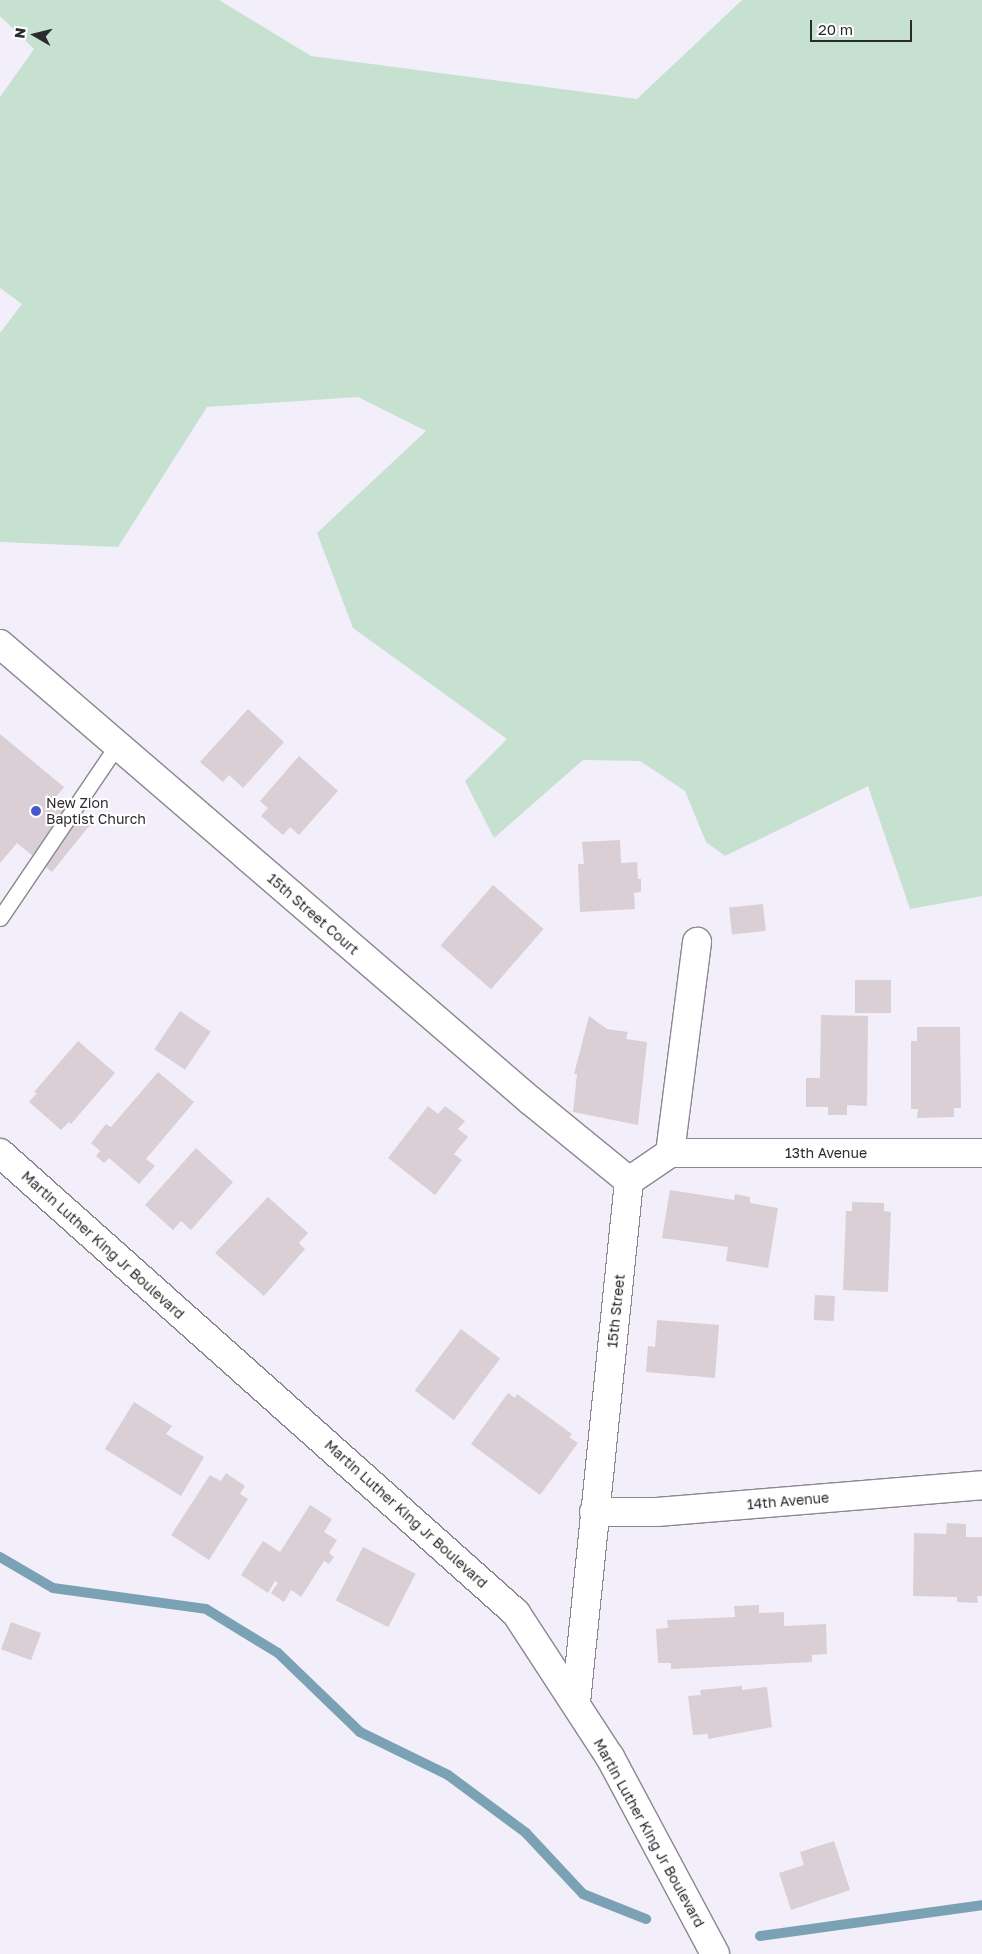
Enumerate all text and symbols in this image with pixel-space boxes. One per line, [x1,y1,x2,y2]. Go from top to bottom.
north arrow [10,10,60,60]
scale bar [812,10,914,42]
text: 20 m [818,20,853,38]
text: N [10,26,29,39]
place label: New Zion Baptist Church [46,795,146,828]
marker: New Zion Baptist Church [30,805,42,817]
street label: 15th Street Court [264,870,362,958]
street label: 13th Avenue [785,1145,867,1161]
street label: Martin Luther King Jr Boulevard [18,1167,188,1323]
street label: 15th Street [604,1273,628,1349]
street label: Martin Luther King Jr Boulevard [321,1436,491,1592]
street label: 14th Avenue [746,1489,830,1513]
street label: Martin Luther King Jr Boulevard [590,1736,708,1930]

